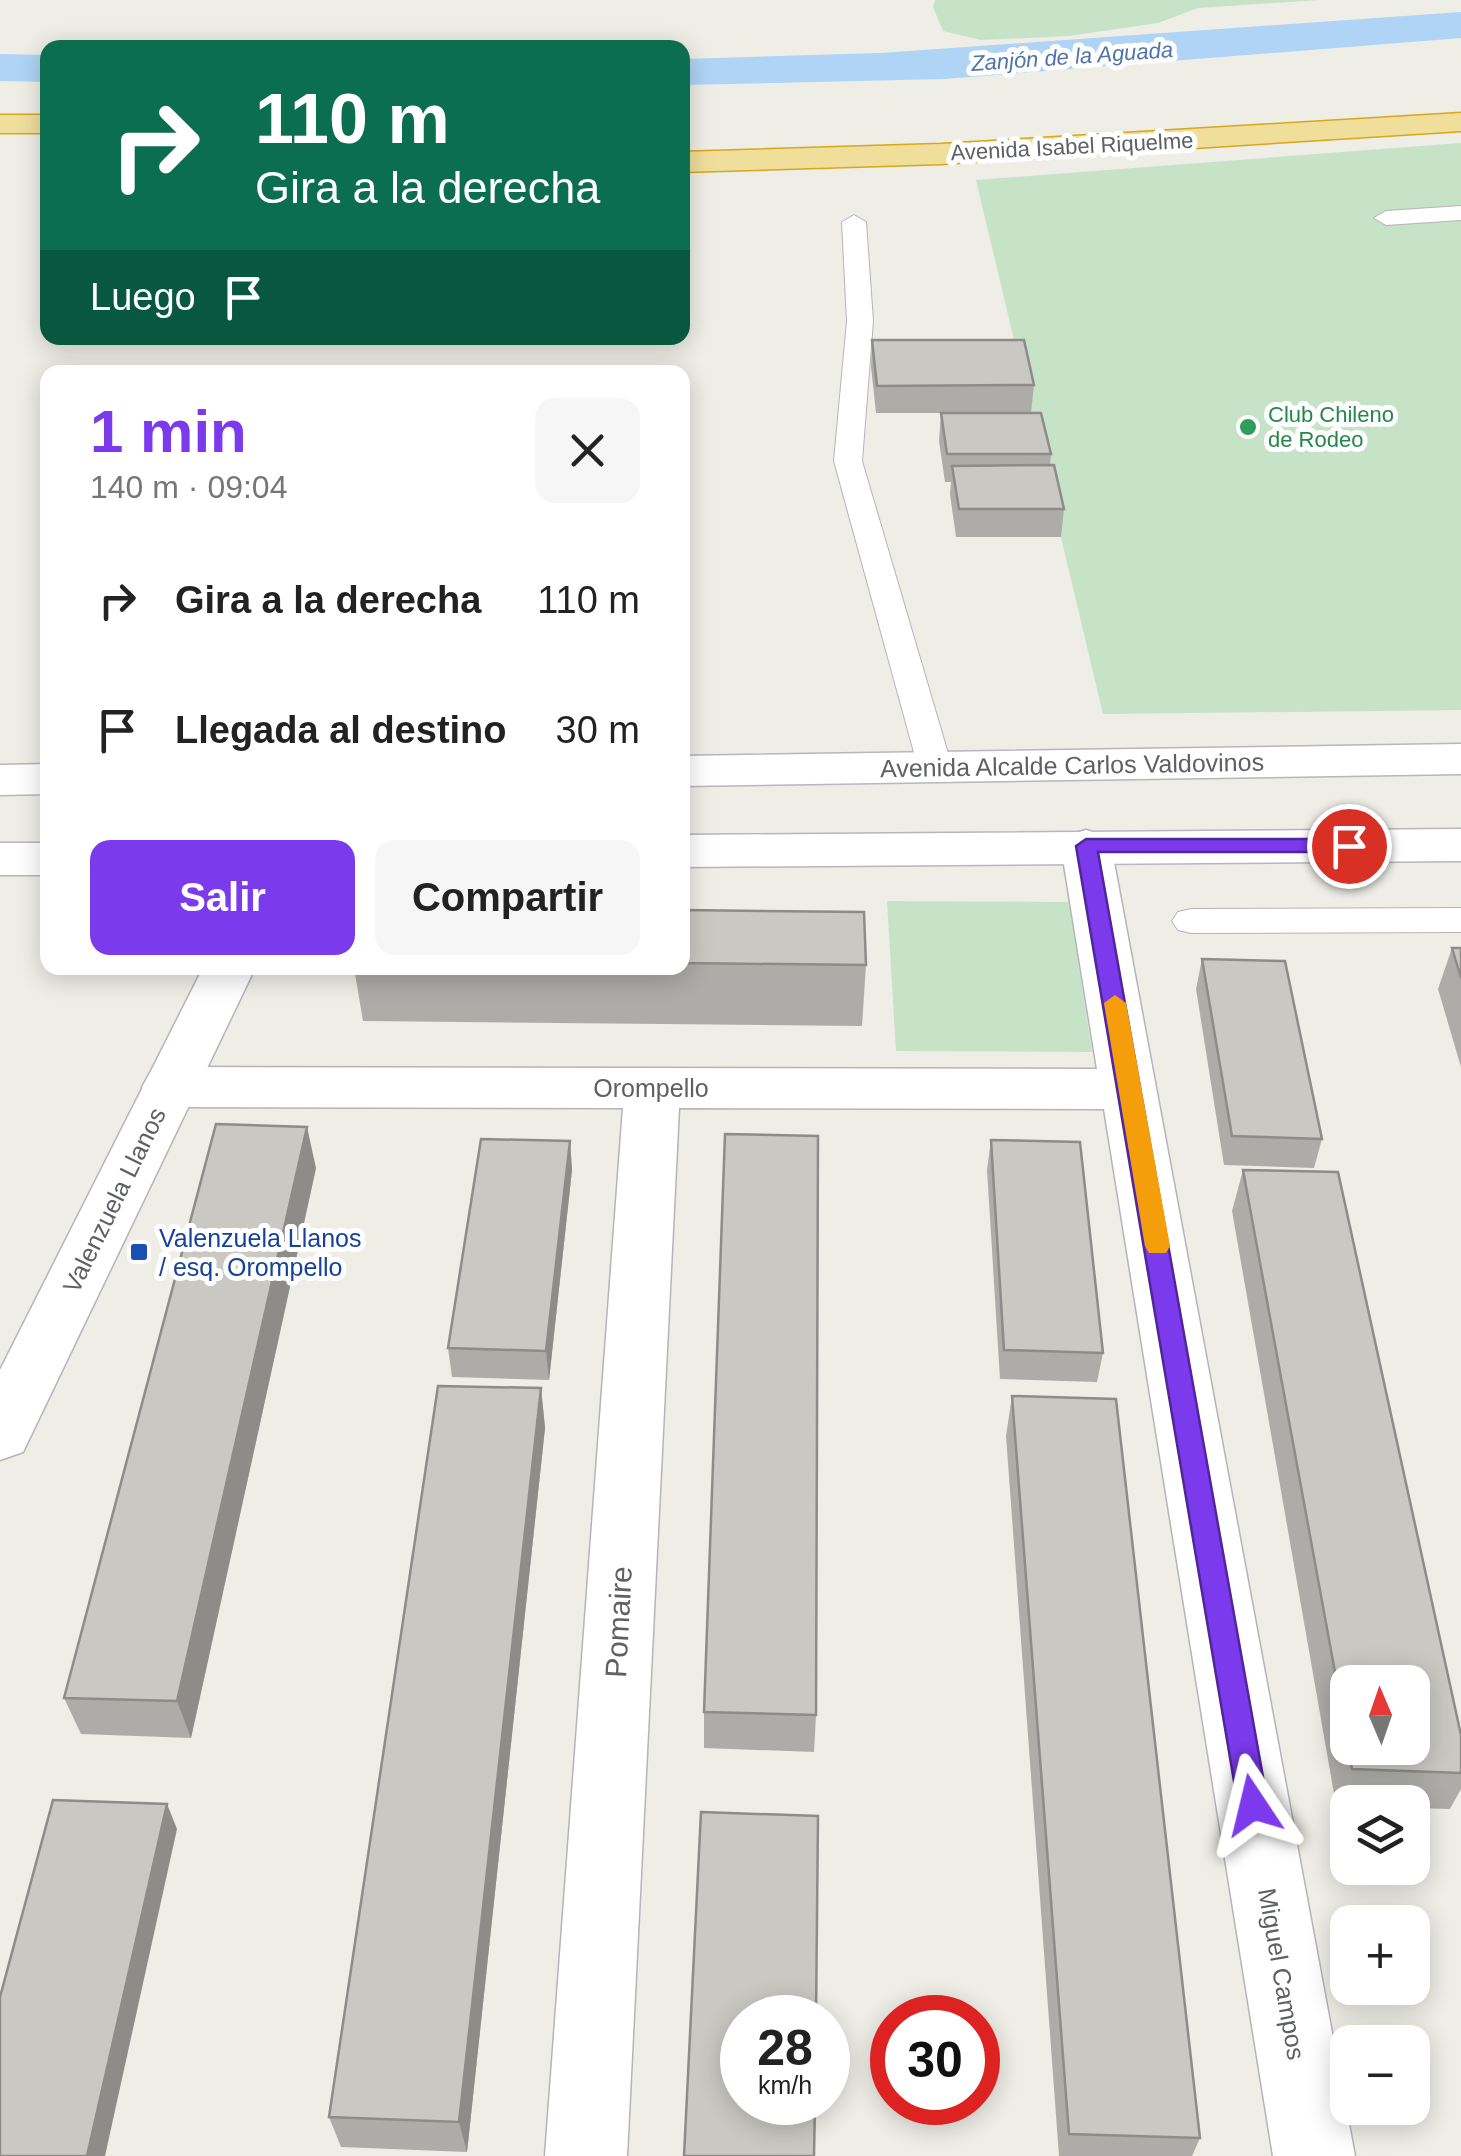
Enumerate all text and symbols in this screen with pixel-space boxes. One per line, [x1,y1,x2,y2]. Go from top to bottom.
water label: Zanjón de la Aguada [969,37,1174,76]
icon: right [90,80,220,210]
text: 110 m [255,80,450,158]
street label: Avenida Isabel Riquelme [950,128,1194,165]
text: Gira a la derecha [255,162,600,213]
icon: arrive [216,270,271,325]
text: Luego [90,276,196,318]
text: 1 min [90,398,247,465]
button: close [535,398,640,503]
place label: Club Chileno de Rodeo [1268,402,1394,452]
marker: Club Chileno de Rodeo [1237,416,1259,438]
text: 140 m · 09:04 [90,469,287,505]
icon: right [90,573,145,628]
text: Gira a la derecha [175,579,481,621]
text: 110 m [537,579,640,621]
icon: arrive [90,703,145,758]
text: Llegada al destino [175,709,507,751]
text: 30 m [556,709,640,751]
street label: Avenida Alcalde Carlos Valdovinos [880,748,1264,782]
pin [1307,804,1392,889]
icon: arrive [1322,819,1377,874]
button: Salir [90,840,355,955]
button: Compartir [375,840,640,955]
street label: Orompello [593,1074,709,1102]
street label: Valenzuela Llanos [57,1103,171,1297]
place label: Valenzuela Llanos / esq. Orompello [159,1224,361,1281]
marker: Valenzuela Llanos / esq. Orompello [128,1241,150,1263]
street label: Pomaire [599,1565,638,1679]
north arrow [1330,1665,1430,1765]
map controls [1330,1665,1430,2125]
position arrow [1201,1753,1305,1857]
button: layers [1330,1785,1430,1885]
street label: Miguel Campos [1253,1886,1311,2062]
button: + [1330,1905,1430,2005]
speed limit sign: 30 [870,1995,1000,2125]
text: 28 [757,2020,813,2076]
button: − [1330,2025,1430,2125]
text: km/h [758,2071,812,2099]

